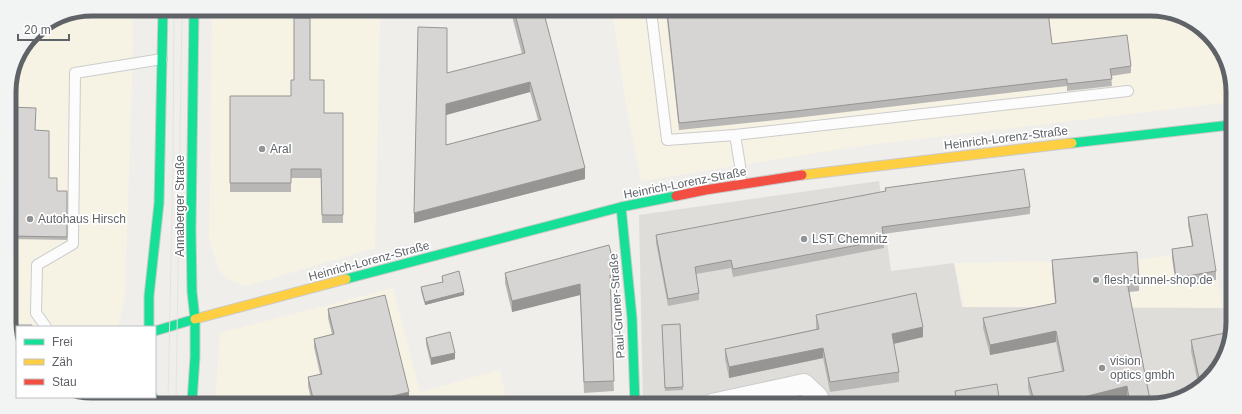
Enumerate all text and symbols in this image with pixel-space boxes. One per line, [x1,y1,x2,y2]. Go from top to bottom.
scale bar [18,16,69,42]
text: 20 m [24,23,51,37]
street label: Heinrich-Lorenz-Straße [943,123,1069,153]
place label: Aral [270,142,291,156]
marker: Aral [257,144,267,154]
street label: Annaberger Straße [173,155,187,257]
street label: Heinrich-Lorenz-Straße [622,164,748,202]
place label: Autohaus Hirsch [38,212,126,226]
marker: Autohaus Hirsch [25,214,35,224]
place label: LST Chemnitz [812,232,888,246]
marker: LST Chemnitz [799,234,809,244]
street label: Heinrich-Lorenz-Straße [307,238,431,284]
street label: Paul-Gruner-Straße [606,253,628,359]
place label: flesh-tunnel-shop.de [1104,273,1213,287]
marker: flesh-tunnel-shop.de [1091,275,1101,285]
legend [16,326,156,398]
text: Frei [52,335,73,349]
place label: vision optics gmbh [1110,354,1175,382]
text: Zäh [52,355,73,369]
marker: vision optics gmbh [1097,363,1107,373]
text: Stau [52,375,77,389]

